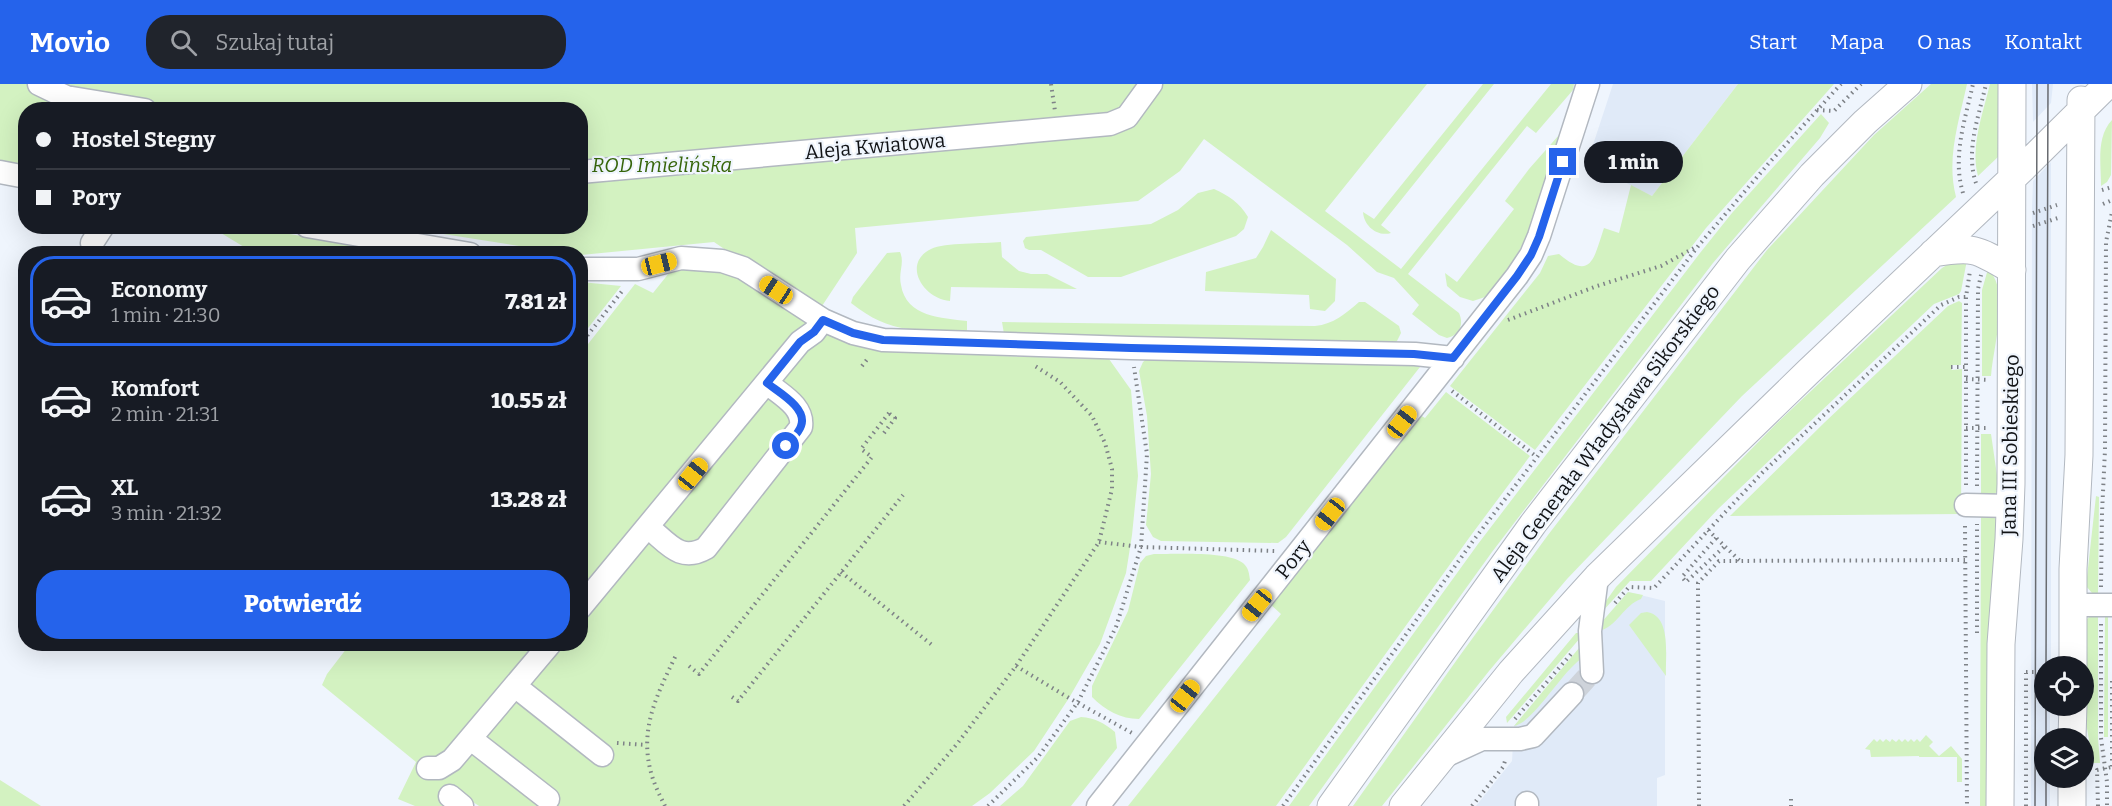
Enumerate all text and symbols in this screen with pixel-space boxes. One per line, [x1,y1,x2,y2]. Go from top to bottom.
search box [146,15,566,69]
text: Movio [30,26,110,59]
icon: search [167,26,200,59]
text: Szukaj tutaj [215,29,334,56]
text: Start [1749,29,1797,55]
text: Mapa [1830,29,1884,55]
text: O nas [1917,29,1972,55]
text: Kontakt [2005,29,2082,55]
text: Hostel Stegny [72,126,216,153]
street label: Aleja Kwiatowa [804,128,947,165]
callout: 1 min [1584,141,1683,183]
route end [1549,148,1576,175]
text: 1 min [1608,150,1659,174]
park label: ROD Imielińska [592,153,732,177]
text: Pory [72,184,121,211]
car [639,251,679,277]
car [756,273,796,307]
icon: car [39,274,93,328]
text: Economy [111,276,207,303]
street label: Aleja Generała Władysława Sikorskiego [1485,280,1725,587]
text: 7.81 zł [505,288,567,315]
text: 1 min · 21:30 [111,303,220,327]
street label: Jana III Sobieskiego [1996,354,2024,537]
icon: car [39,373,93,427]
text: Komfort [111,375,200,402]
text: 10.55 zł [491,387,567,414]
text: 2 min · 21:31 [111,402,219,426]
car [1384,402,1420,442]
route start [772,432,799,459]
car [675,454,711,494]
icon: car [39,472,93,526]
text: XL [111,474,138,501]
text: 13.28 zł [490,486,567,513]
car [1312,494,1348,534]
text: 3 min · 21:32 [111,501,222,525]
street label: Pory [1270,534,1316,583]
button: Potwierdź [36,570,570,639]
car [1239,585,1275,625]
map controls [2034,656,2094,788]
button: locate [2034,656,2094,716]
car [1167,676,1203,716]
button: layers [2034,728,2094,788]

